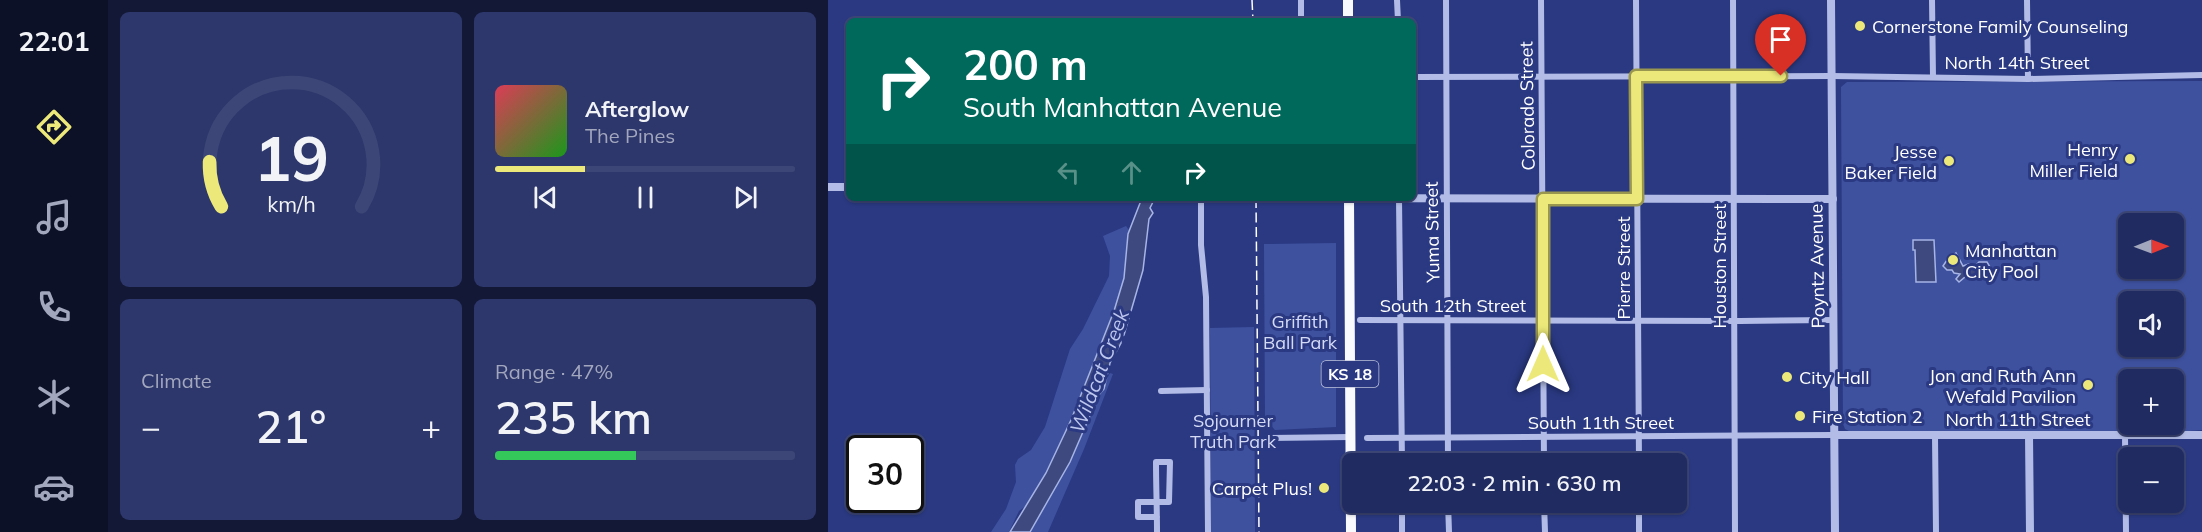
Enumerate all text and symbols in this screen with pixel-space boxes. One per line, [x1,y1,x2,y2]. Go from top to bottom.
pin [1755,14,1806,76]
place label: Cornerstone Family Counseling [1872,15,2128,38]
marker: Cornerstone Family Counseling [1853,19,1867,33]
icon: arrive [1764,23,1797,56]
text: 22:01 [18,24,90,58]
text: 200 m [963,38,1088,91]
street label: Colorado Street [1514,41,1540,171]
icon: right [864,42,942,120]
street label: North 14th Street [1944,51,2090,74]
text: South Manhattan Avenue [963,90,1282,124]
text: Afterglow [585,95,689,123]
icon: directions [33,106,75,148]
text: 19 [254,118,328,197]
text: The Pines [585,123,675,148]
place label: Henry Miller Field [2029,138,2118,182]
place label: Jesse Baker Field [1845,140,1937,184]
marker: Henry Miller Field [2123,152,2137,166]
marker: Jesse Baker Field [1942,154,1956,168]
icon: left [1052,156,1085,189]
icon: ahead [1115,156,1148,189]
icon: right [1178,156,1211,189]
icon: previous [529,181,562,214]
icon: pause [629,181,662,214]
icon: next [729,181,762,214]
street label: Yuma Street [1420,181,1444,284]
text: km/h [267,190,315,217]
icon: music [33,196,75,238]
street label: Poyntz Avenue [1804,203,1830,329]
street label: Houston Street [1708,204,1731,328]
north arrow [2118,213,2184,279]
map controls [2118,213,2184,513]
street label: Pierre Street [1612,216,1635,320]
place label: Manhattan City Pool [1965,239,2057,283]
marker: Manhattan City Pool [1946,253,1960,267]
icon: phone [33,286,75,328]
button: sound [2118,291,2184,357]
street label: South 12th Street [1380,294,1526,317]
water label: Wildcat Creek [1064,305,1134,436]
park label: Griffith Ball Park [1263,310,1338,354]
position arrow [1511,332,1575,396]
text: Range · 47% [495,359,613,384]
road number: KS 18 [1322,361,1378,387]
place label: Jon and Ruth Ann Wefald Pavilion [1929,364,2076,408]
place label: City Hall [1799,366,1869,389]
text: Climate [141,368,212,393]
button: + [2118,369,2184,435]
marker: City Hall [1780,370,1794,384]
icon: climate [33,376,75,418]
marker: Jon and Ruth Ann Wefald Pavilion [2081,378,2095,392]
text: 235 km [495,389,652,445]
text: 21° [256,398,326,454]
place label: Fire Station 2 [1812,405,1923,428]
text: − [141,406,161,447]
text: + [421,406,441,447]
street label: North 11th Street [1945,408,2091,431]
park label: Sojourner Truth Park [1190,409,1277,453]
marker: Fire Station 2 [1793,409,1807,423]
street label: South 11th Street [1528,411,1674,434]
speed limit sign: 30 [846,435,924,513]
button: − [2118,447,2184,513]
icon: car [33,466,75,508]
text: 22:03 · 2 min · 630 m [1407,469,1622,497]
place label: Carpet Plus! [1212,477,1312,500]
marker: Carpet Plus! [1317,481,1331,495]

